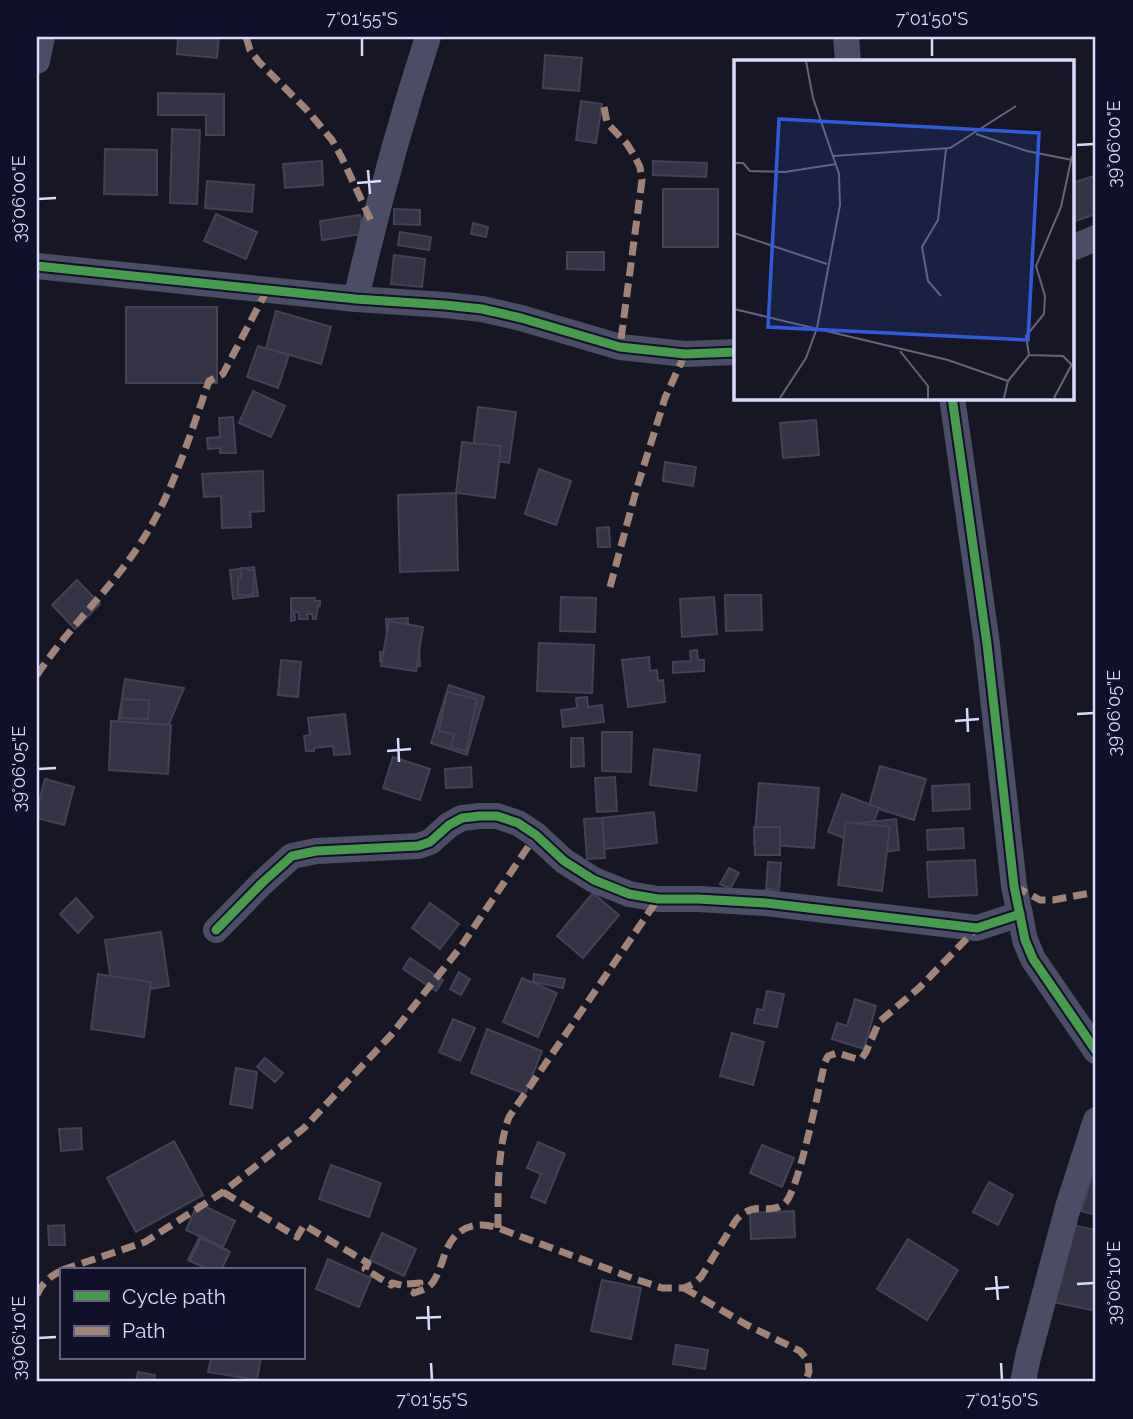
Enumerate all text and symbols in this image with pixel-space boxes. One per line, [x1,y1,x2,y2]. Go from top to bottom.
text: 7°01'55"S [326,8,398,29]
text: 7°01'50"S [896,8,968,29]
inset map [734,60,1074,399]
text: 39°06'00"E [1103,100,1124,188]
text: 39°06'00"E [8,155,29,243]
text: 39°06'05"E [1103,670,1124,756]
text: 39°06'05"E [8,726,29,812]
text: 39°06'10"E [1103,1241,1124,1325]
legend [60,1268,304,1360]
text: Cycle path [122,1284,226,1309]
text: 39°06'10"E [8,1296,29,1380]
text: Path [122,1318,166,1343]
text: 7°01'55"S [396,1389,468,1410]
text: 7°01'50"S [966,1389,1038,1410]

